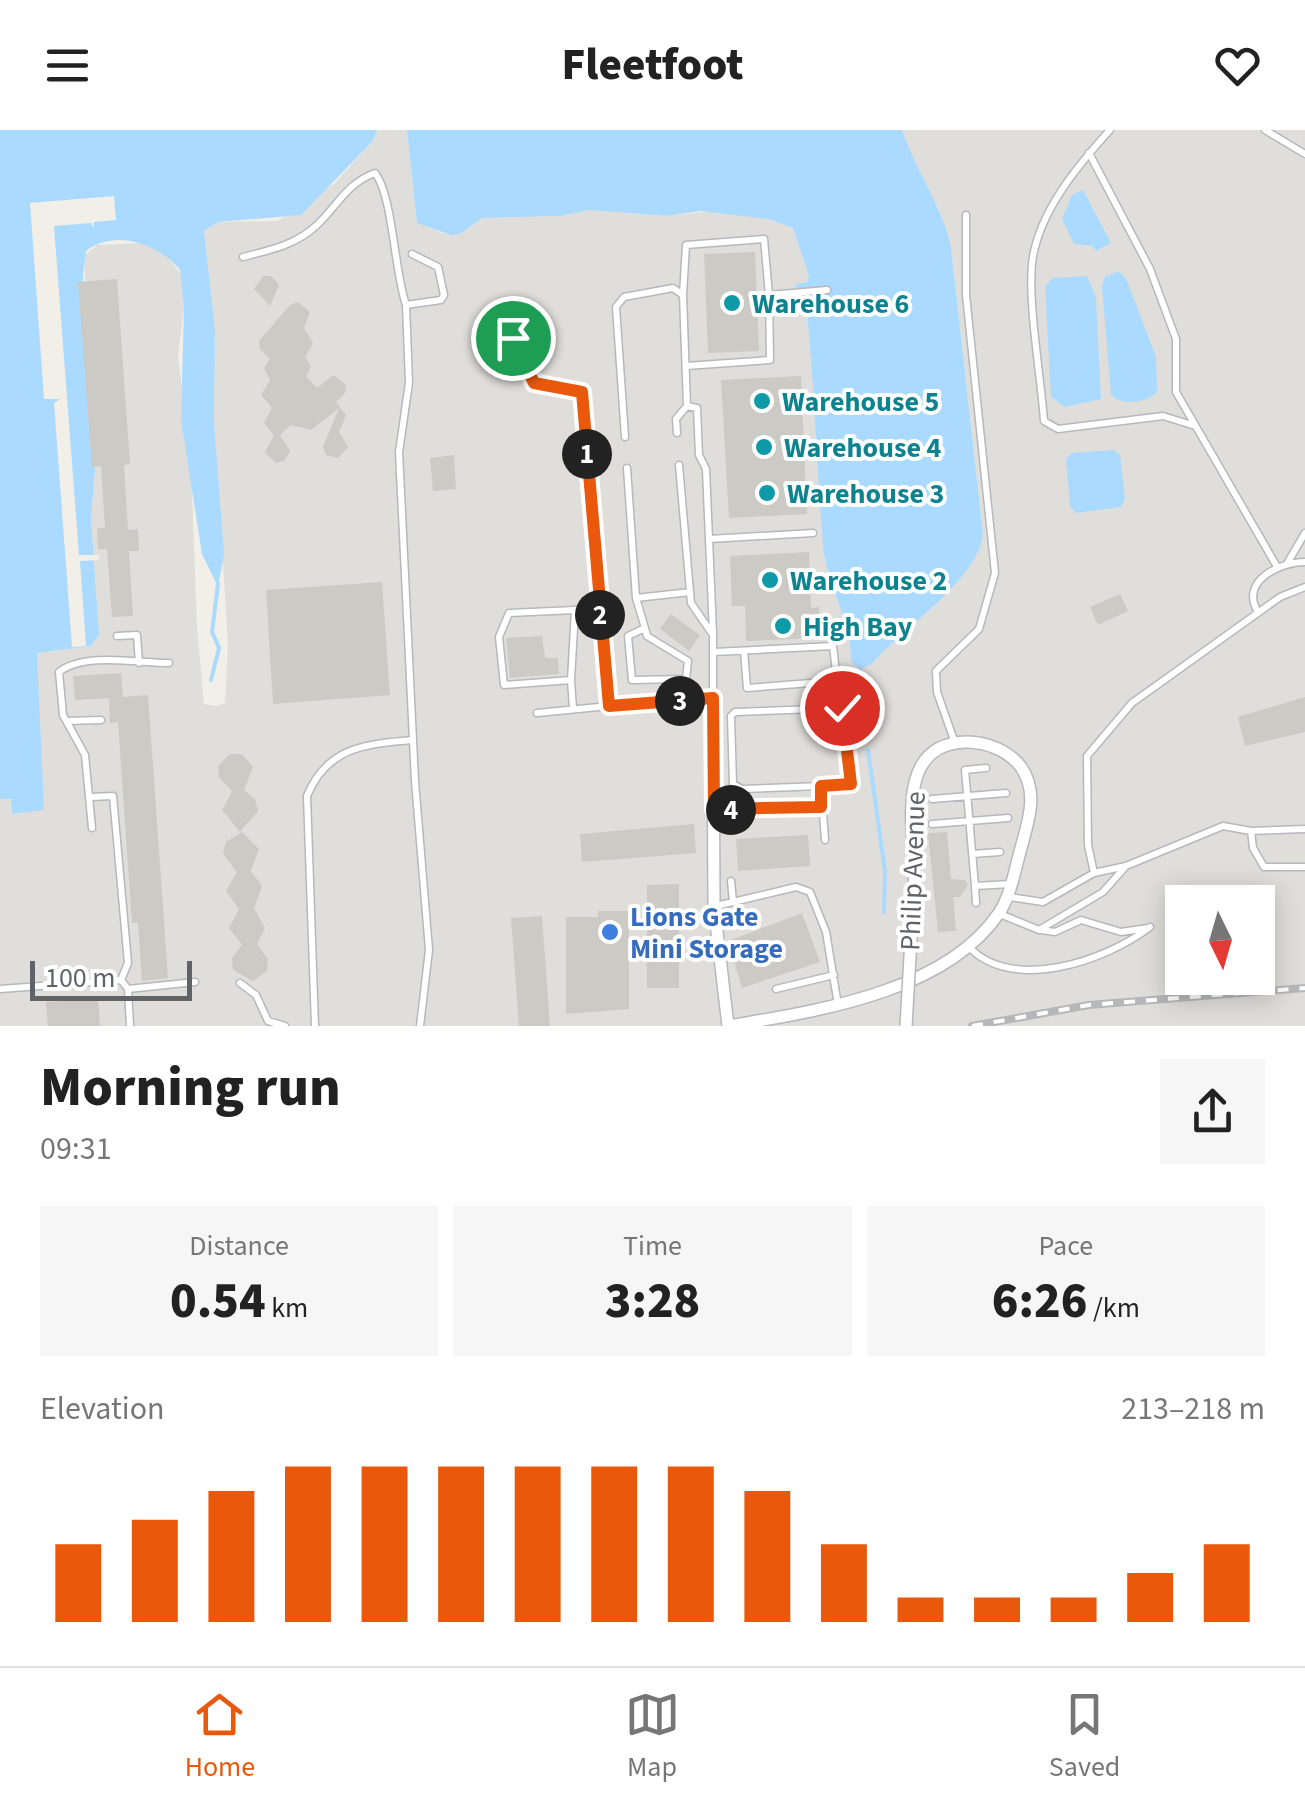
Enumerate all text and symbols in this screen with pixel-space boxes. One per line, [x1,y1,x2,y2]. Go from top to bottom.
text: Fleetfoot [561,33,744,97]
icon: menu [40,38,95,93]
icon: heart [1210,38,1265,93]
place label: Warehouse 6 [752,284,909,324]
marker: Warehouse 6 [721,292,743,314]
pin [471,296,556,381]
icon: arrive [486,311,541,366]
place label: Warehouse 5 [782,382,939,422]
marker: Warehouse 5 [751,390,773,412]
place label: Warehouse 4 [784,428,941,468]
pin: 1 [562,429,612,479]
text: 1 [580,434,594,474]
marker: Warehouse 4 [753,436,775,458]
place label: Warehouse 3 [787,474,944,514]
marker: Warehouse 3 [756,482,778,504]
place label: Warehouse 2 [790,561,947,601]
marker: Warehouse 2 [759,569,781,591]
pin: 2 [575,590,625,640]
text: 2 [593,595,607,635]
place label: High Bay [803,607,913,647]
marker: High Bay [772,615,794,637]
pin [800,666,885,751]
pin: 3 [655,676,705,726]
text: 3 [673,681,687,721]
icon: check [815,681,870,736]
pin: 4 [706,785,756,835]
text: 4 [724,790,738,830]
street label: Philip Avenue [890,791,936,951]
north arrow [1165,885,1275,995]
map controls [1165,885,1275,995]
place label: Lions Gate Mini Storage [630,897,783,969]
marker: Lions Gate Mini Storage [599,921,621,943]
scale bar [30,956,192,1000]
text: 100 m [45,958,116,998]
text: Morning run [40,1049,341,1127]
button: share [1160,1059,1265,1164]
text: 09:31 [40,1126,112,1172]
text: Distance [189,1226,289,1266]
text: Time [623,1226,682,1266]
text: Pace [1038,1226,1093,1266]
text: 0.54 [170,1266,266,1337]
text: 3:28 [605,1266,700,1337]
text: 6:26 [992,1266,1087,1337]
text: km [266,1288,308,1328]
text: /km [1087,1288,1140,1328]
text: Elevation [40,1386,165,1432]
text: 213–218 m [1121,1386,1265,1432]
tab: Home [185,1687,255,1787]
tab: Map [625,1687,680,1787]
tab: Saved [1049,1687,1120,1787]

